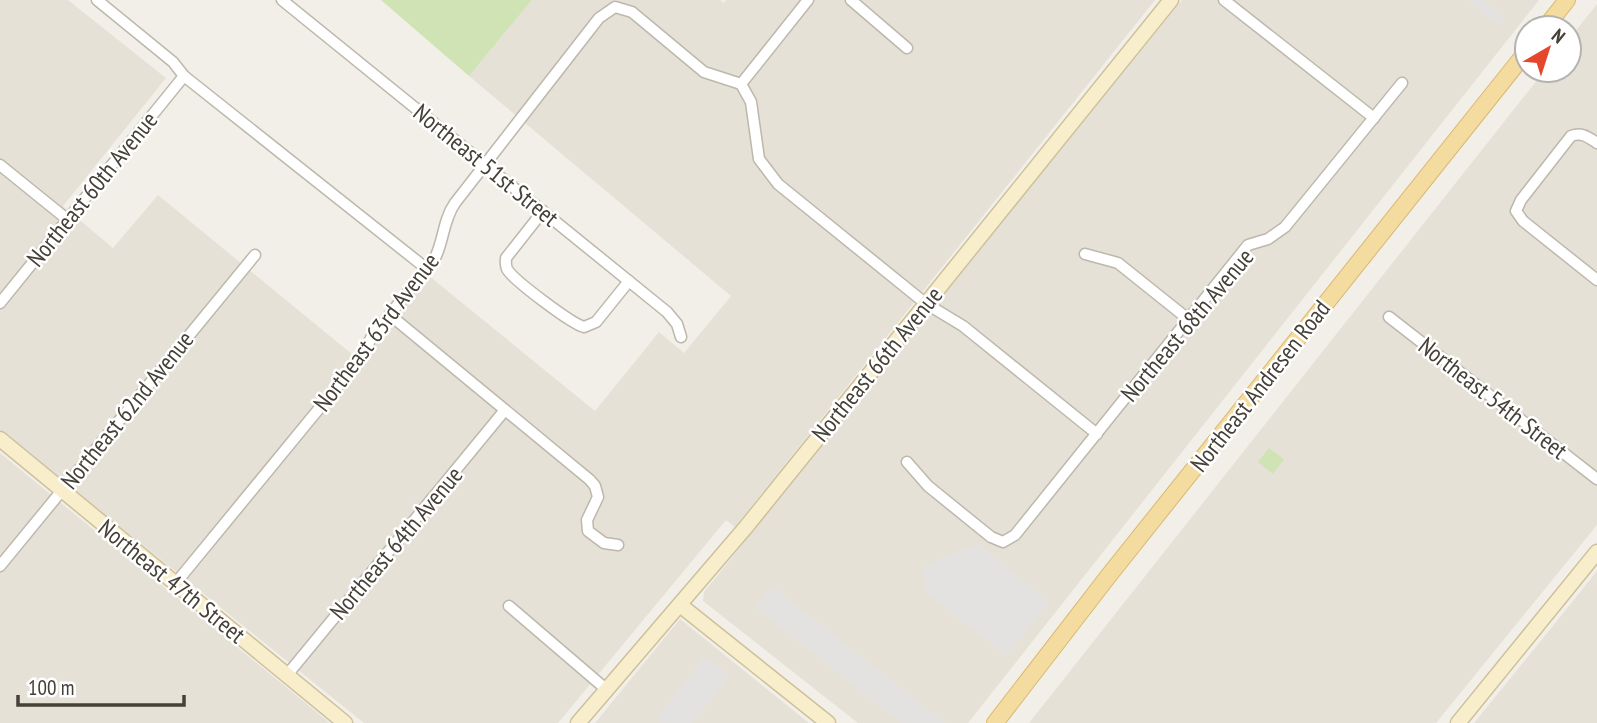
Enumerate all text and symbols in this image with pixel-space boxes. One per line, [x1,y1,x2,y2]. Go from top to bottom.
north arrow [1513,14,1583,84]
text: N [1547,23,1570,48]
street label: Northeast 51st Street [407,97,565,233]
street label: Northeast 60th Avenue [20,105,164,273]
street label: Northeast 68th Avenue [1114,242,1260,408]
street label: Northeast 63rd Avenue [306,247,446,417]
street label: Northeast 66th Avenue [805,280,949,448]
street label: Northeast Andresen Road [1183,294,1337,478]
street label: Northeast 62nd Avenue [54,325,200,495]
street label: Northeast 54th Street [1412,330,1574,466]
street label: Northeast 64th Avenue [323,460,469,626]
street label: Northeast 47th Street [92,512,252,650]
scale bar [18,664,184,708]
text: 100 m [28,674,74,701]

